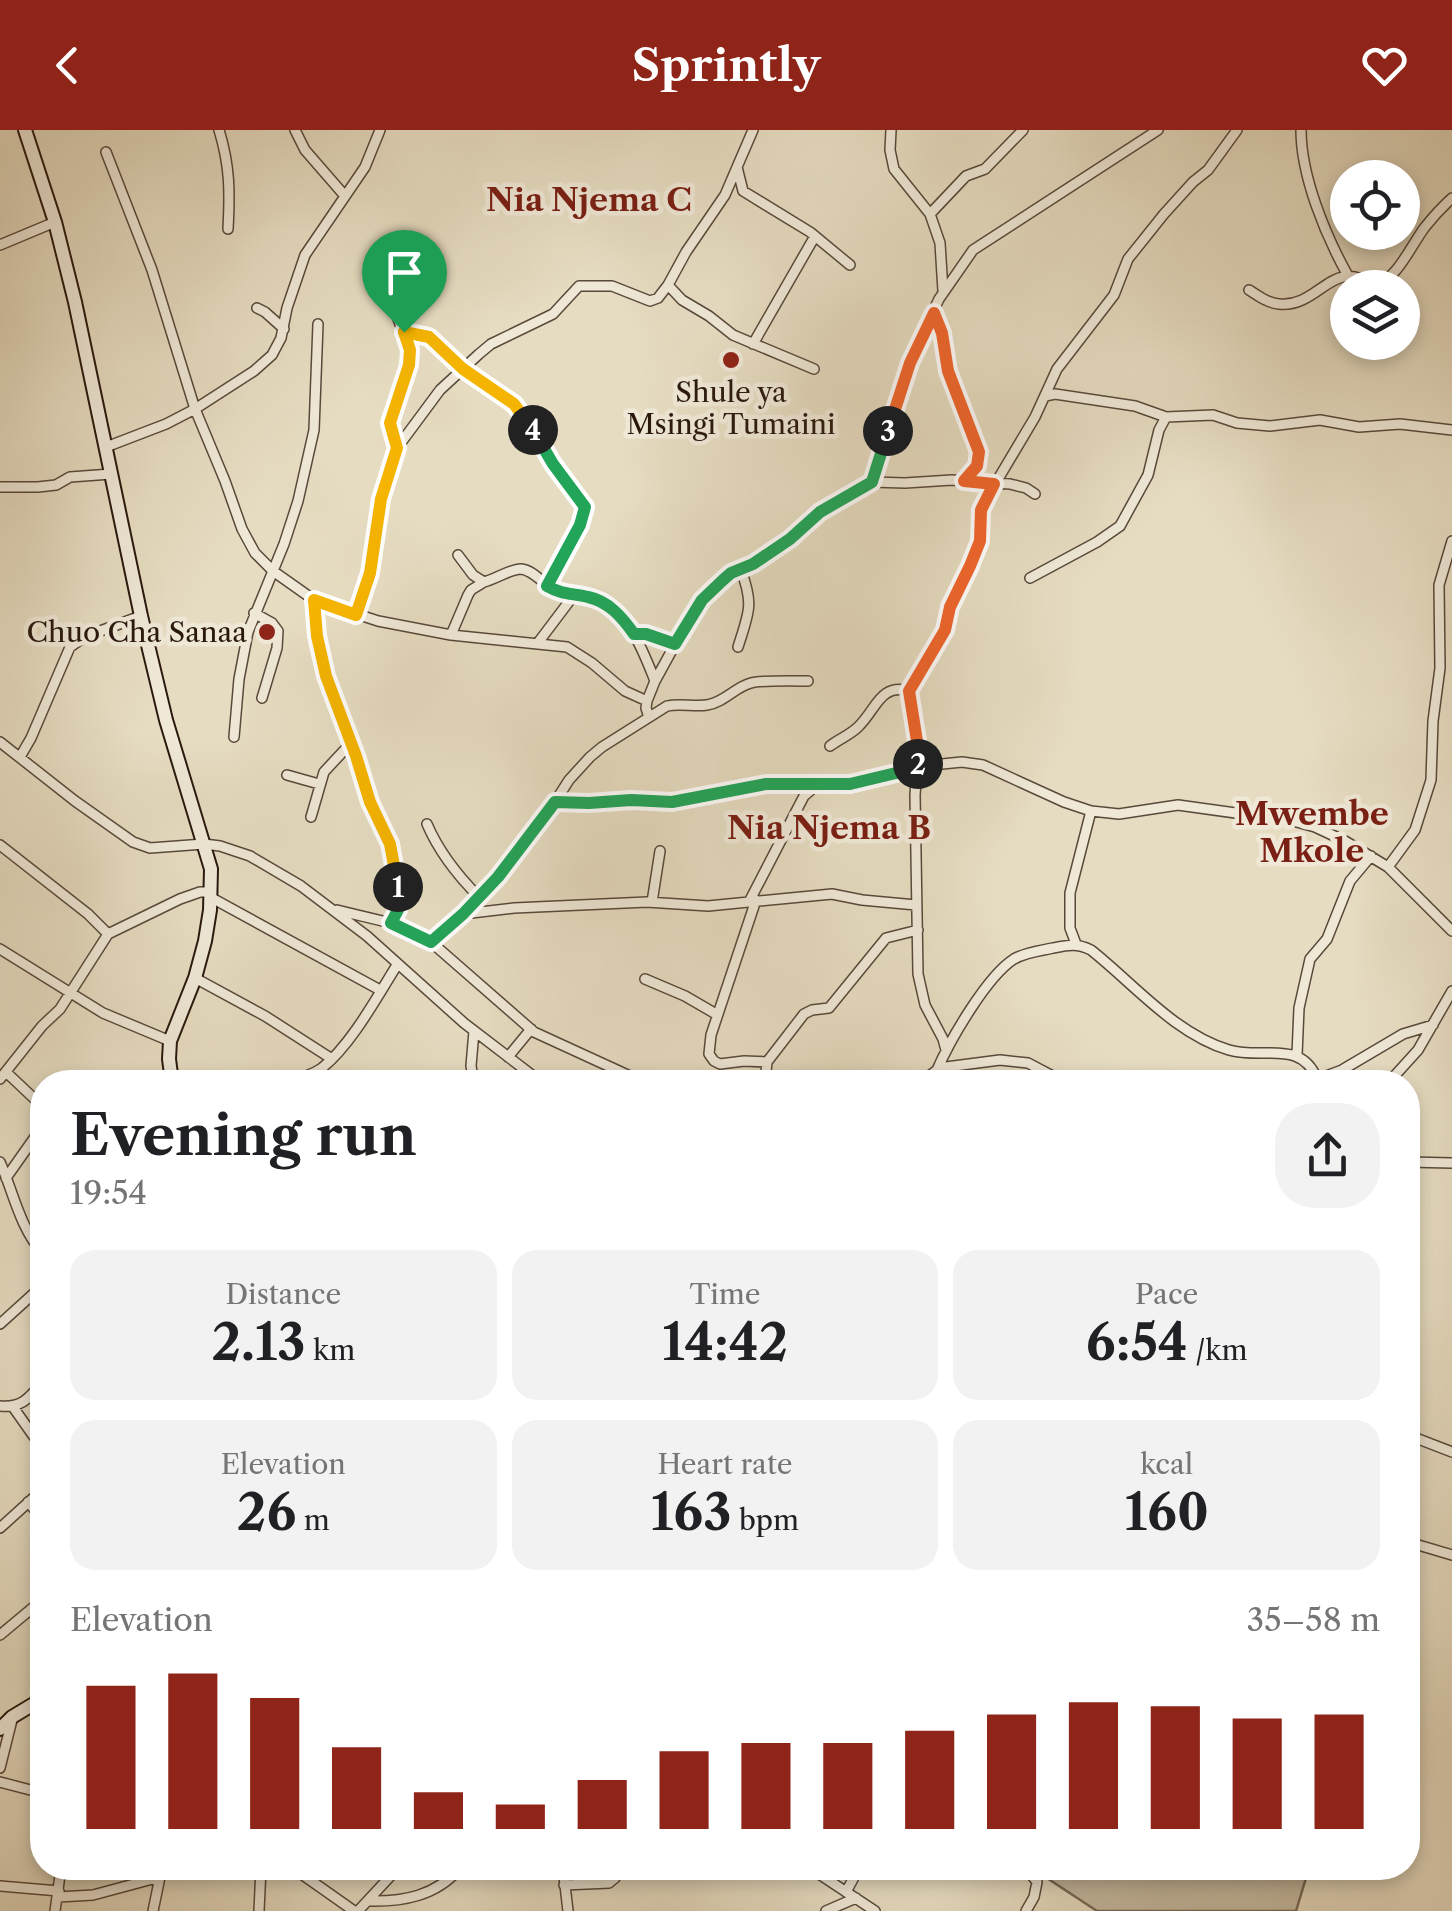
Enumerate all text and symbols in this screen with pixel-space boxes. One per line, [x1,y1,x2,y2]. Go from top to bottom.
text: Sprintly [632,37,820,93]
icon: back [40,38,95,93]
icon: heart [1357,38,1412,93]
map controls [1330,160,1420,360]
button: locate [1330,160,1420,250]
district label: Nia Njema C [486,180,692,219]
pin [362,230,447,333]
icon: arrive [377,245,432,300]
button: layers [1330,270,1420,360]
marker: Shule ya Msingi Tumaini [720,349,742,371]
place label: Shule ya Msingi Tumaini [626,375,836,441]
pin: 4 [508,405,558,455]
pin: 3 [863,406,913,456]
text: 4 [525,413,541,447]
text: 3 [880,414,896,448]
place label: Chuo Cha Sanaa [27,615,247,649]
marker: Chuo Cha Sanaa [256,621,278,643]
pin: 2 [893,739,943,789]
text: 2 [910,747,926,781]
district label: Mwembe Mkole [1235,794,1389,870]
district label: Nia Njema B [727,808,931,847]
pin: 1 [373,862,423,912]
text: 1 [392,870,404,904]
text: Evening run [70,1102,417,1169]
button: share [1275,1103,1380,1208]
text: 19:54 [70,1173,147,1212]
text: Distance [225,1277,341,1311]
text: Time [690,1277,760,1311]
text: Pace [1135,1277,1198,1311]
text: 2.13 [211,1311,306,1373]
text: 14:42 [662,1311,788,1373]
text: 6:54 [1086,1311,1188,1373]
text: km [306,1333,355,1367]
text: /km [1188,1333,1248,1367]
text: Elevation [221,1447,346,1481]
text: Heart rate [658,1447,792,1481]
text: kcal [1140,1447,1193,1481]
text: 26 [237,1481,296,1543]
text: 163 [651,1481,731,1543]
text: 160 [1125,1481,1209,1543]
text: m [296,1503,330,1537]
text: bpm [731,1503,799,1537]
text: Elevation [70,1600,213,1639]
text: 35–58 m [1247,1600,1380,1639]

